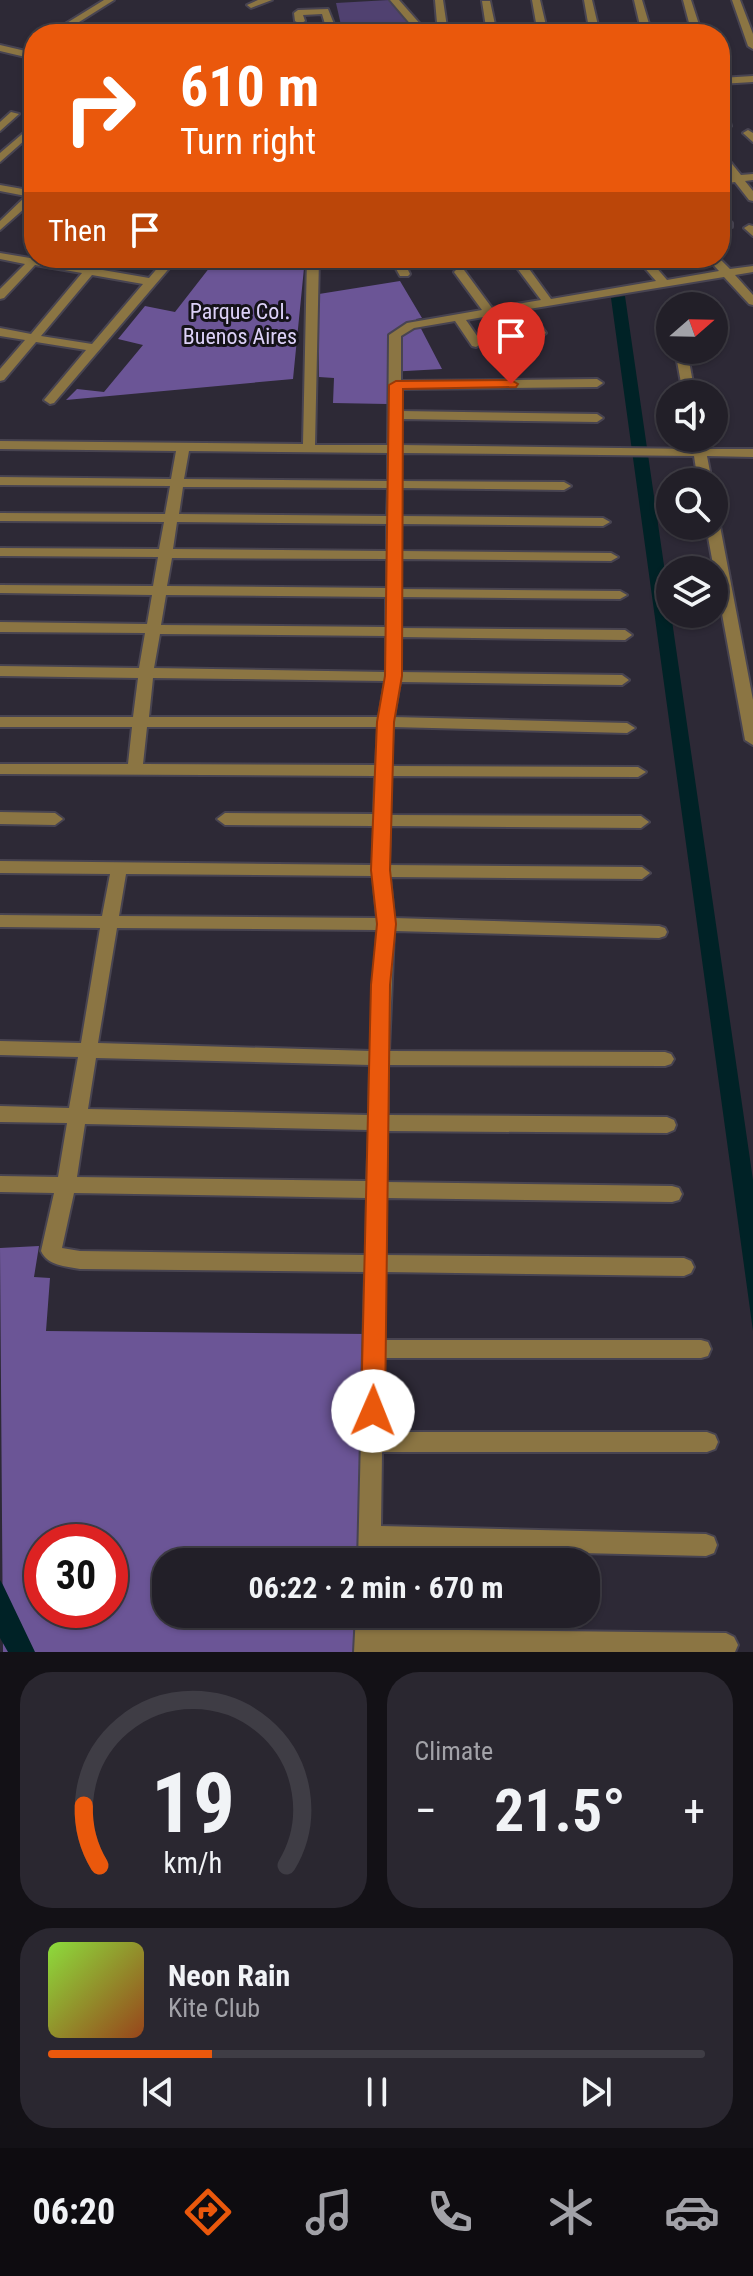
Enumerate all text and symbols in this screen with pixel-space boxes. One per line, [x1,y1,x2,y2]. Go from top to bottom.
text: 610 m [180,54,319,120]
icon: right [48,56,152,160]
text: Turn right [180,121,316,163]
icon: arrive [123,208,167,252]
text: Then [48,213,107,248]
north arrow [656,292,728,364]
map controls [656,292,728,628]
park label: Parque Col. Buenos Aires [183,299,297,349]
pin [477,302,545,384]
icon: arrive [489,314,533,358]
button: sound [656,380,728,452]
button: search [656,468,728,540]
button: layers [656,556,728,628]
position arrow [331,1369,415,1453]
speed limit sign: 30 [24,1524,128,1628]
text: 06:22 · 2 min · 670 m [249,1570,503,1605]
text: Climate [415,1736,493,1766]
text: 19 [151,1755,235,1852]
text: 21.5° [494,1775,626,1846]
text: − [415,1785,437,1837]
text: + [683,1785,705,1837]
text: km/h [164,1846,223,1880]
text: Neon Rain [168,1958,290,1993]
text: Kite Club [168,1993,260,2023]
icon: previous [136,2070,180,2114]
icon: pause [355,2070,399,2114]
icon: next [574,2070,618,2114]
icon: directions [180,2184,236,2240]
icon: music [301,2184,357,2240]
icon: phone [422,2184,478,2240]
icon: climate [543,2184,599,2240]
icon: car [664,2184,720,2240]
text: 06:20 [33,2191,115,2233]

